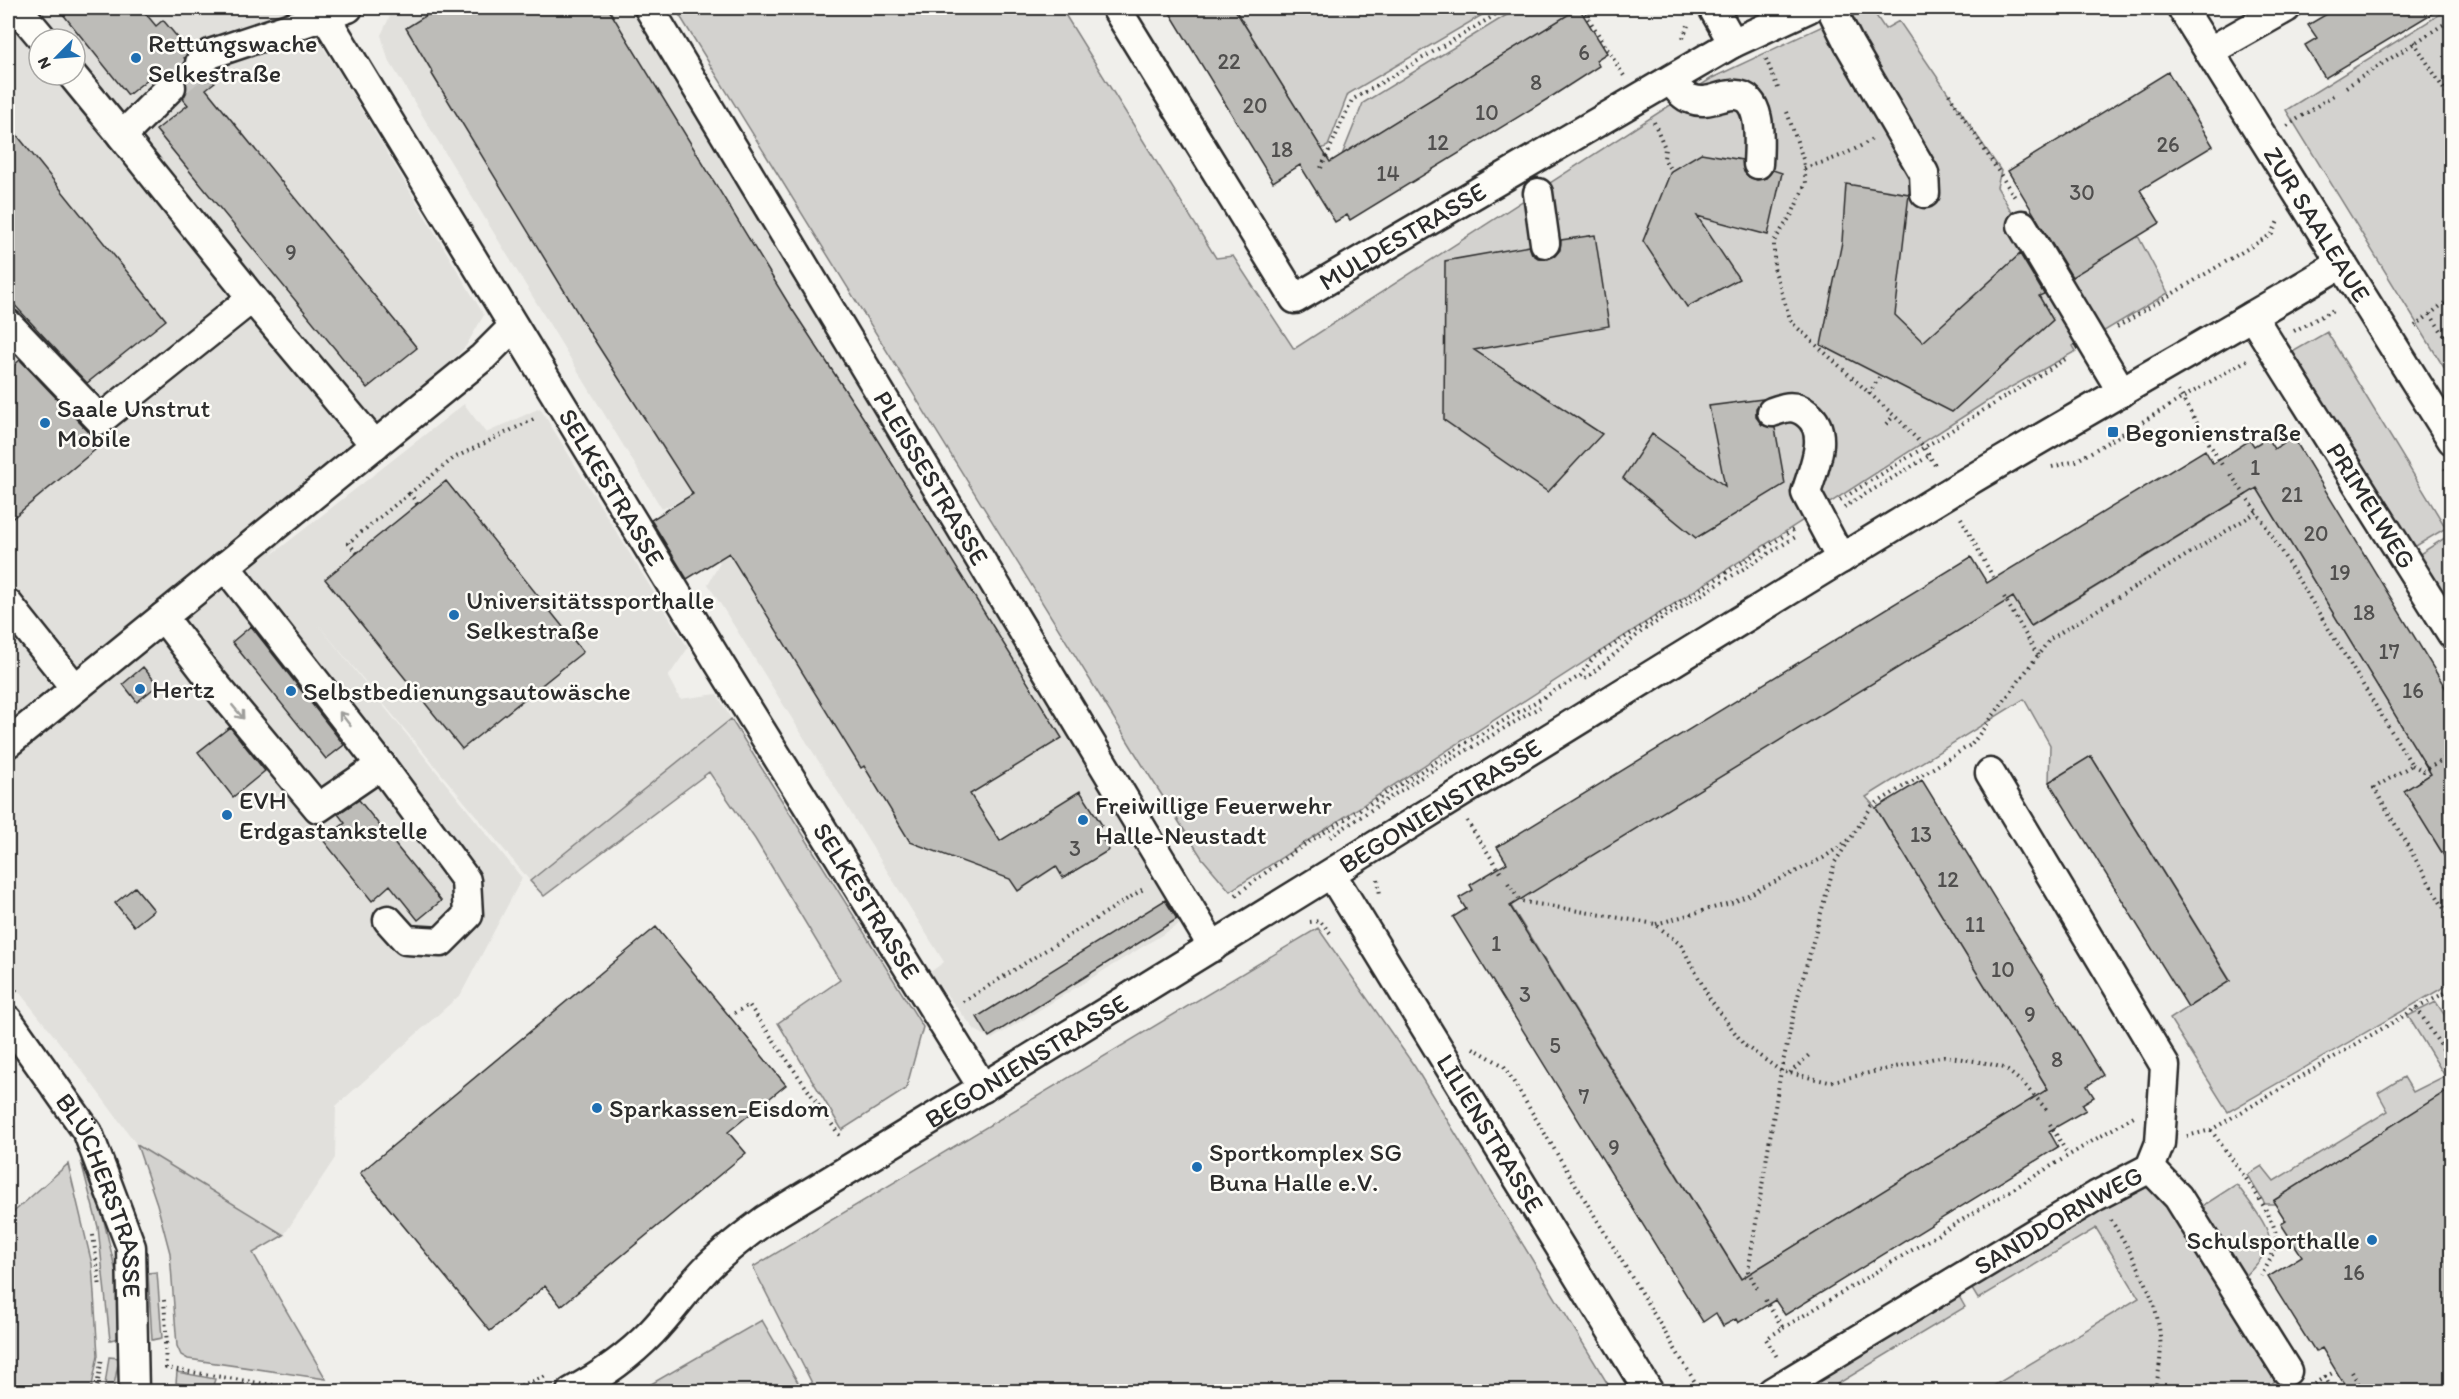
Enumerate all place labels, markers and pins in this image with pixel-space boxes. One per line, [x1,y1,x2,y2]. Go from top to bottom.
place label: Rettungswache Selkestraße [148,27,318,89]
marker: Rettungswache Selkestraße [129,51,143,65]
place label: Saale Unstrut Mobile [57,392,210,454]
marker: Saale Unstrut Mobile [38,416,52,430]
place label: Begonienstraße [2125,416,2301,448]
marker: Begonienstraße [2106,425,2120,439]
place label: Universitätssporthalle Selkestraße [466,584,715,646]
marker: Universitätssporthalle Selkestraße [447,608,461,622]
place label: Hertz [152,673,215,705]
place label: Selbstbedienungsautowäsche [303,675,631,707]
marker: Hertz [133,682,147,696]
marker: Selbstbedienungsautowäsche [284,684,298,698]
place label: EVH Erdgastankstelle [239,784,428,846]
place label: Freiwillige Feuerwehr Halle-Neustadt [1095,789,1333,851]
marker: EVH Erdgastankstelle [220,808,234,822]
marker: Freiwillige Feuerwehr Halle-Neustadt [1076,813,1090,827]
place label: Sparkassen-Eisdom [609,1092,829,1124]
marker: Sparkassen-Eisdom [590,1101,604,1115]
place label: Sportkomplex SG Buna Halle e.V. [1209,1136,1402,1198]
marker: Sportkomplex SG Buna Halle e.V. [1190,1160,1204,1174]
place label: Schulsporthalle [2187,1224,2360,1256]
marker: Schulsporthalle [2365,1233,2379,1247]

